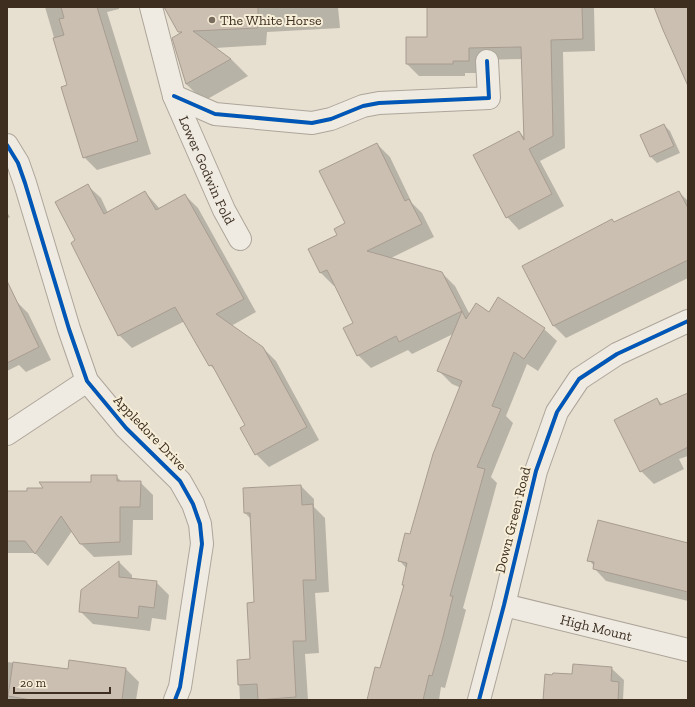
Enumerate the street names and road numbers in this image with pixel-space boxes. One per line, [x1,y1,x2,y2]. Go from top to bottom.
street label: Lower Godwin Fold [175,113,239,228]
street label: Appledore Drive [110,392,191,475]
street label: Down Green Road [492,465,534,575]
street label: High Mount [559,611,635,645]

